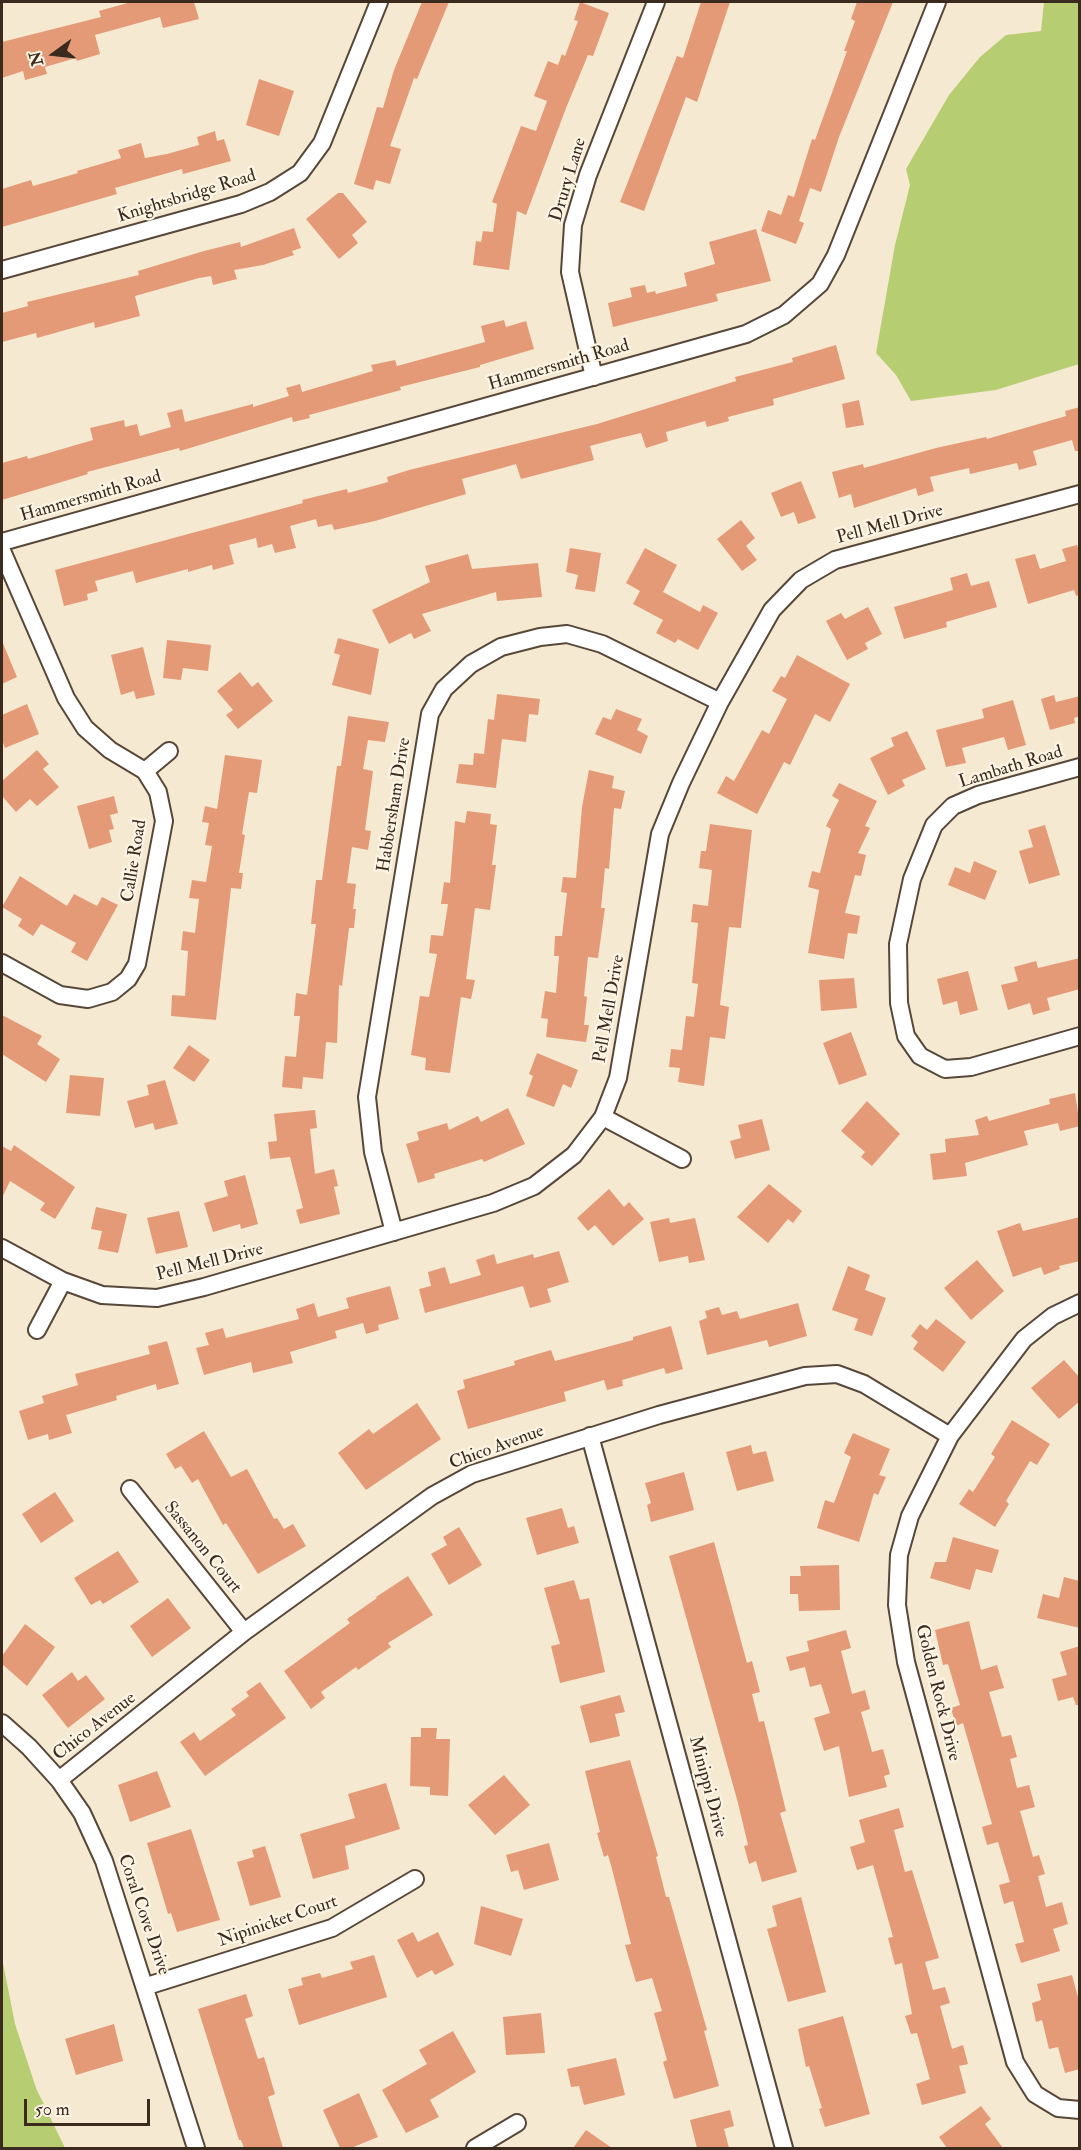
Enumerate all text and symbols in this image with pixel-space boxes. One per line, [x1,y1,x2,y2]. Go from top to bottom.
north arrow [24,24,84,84]
text: N [25,49,48,68]
street label: Drury Lane [546,136,592,224]
street label: Knightsbridge Road [115,166,259,228]
street label: Hammersmith Road [486,336,632,396]
street label: Hammersmith Road [18,467,164,527]
street label: Pell Mell Drive [834,500,946,550]
street label: Habbersham Drive [374,736,416,874]
street label: Lambath Road [957,742,1065,794]
street label: Callie Road [118,818,152,904]
street label: Pell Mell Drive [590,953,630,1065]
street label: Pell Mell Drive [154,1239,266,1287]
street label: Chico Avenue [447,1421,547,1475]
street label: Sassanon Court [158,1498,246,1598]
street label: Golden Rock Drive [910,1622,964,1764]
street label: Chico Avenue [49,1688,141,1766]
street label: Minippi Drive [683,1734,731,1840]
street label: Coral Cove Drive [112,1852,174,1978]
street label: Nipinicket Court [215,1891,341,1953]
scale bar [27,2087,153,2125]
text: 50 m [35,2098,70,2121]

